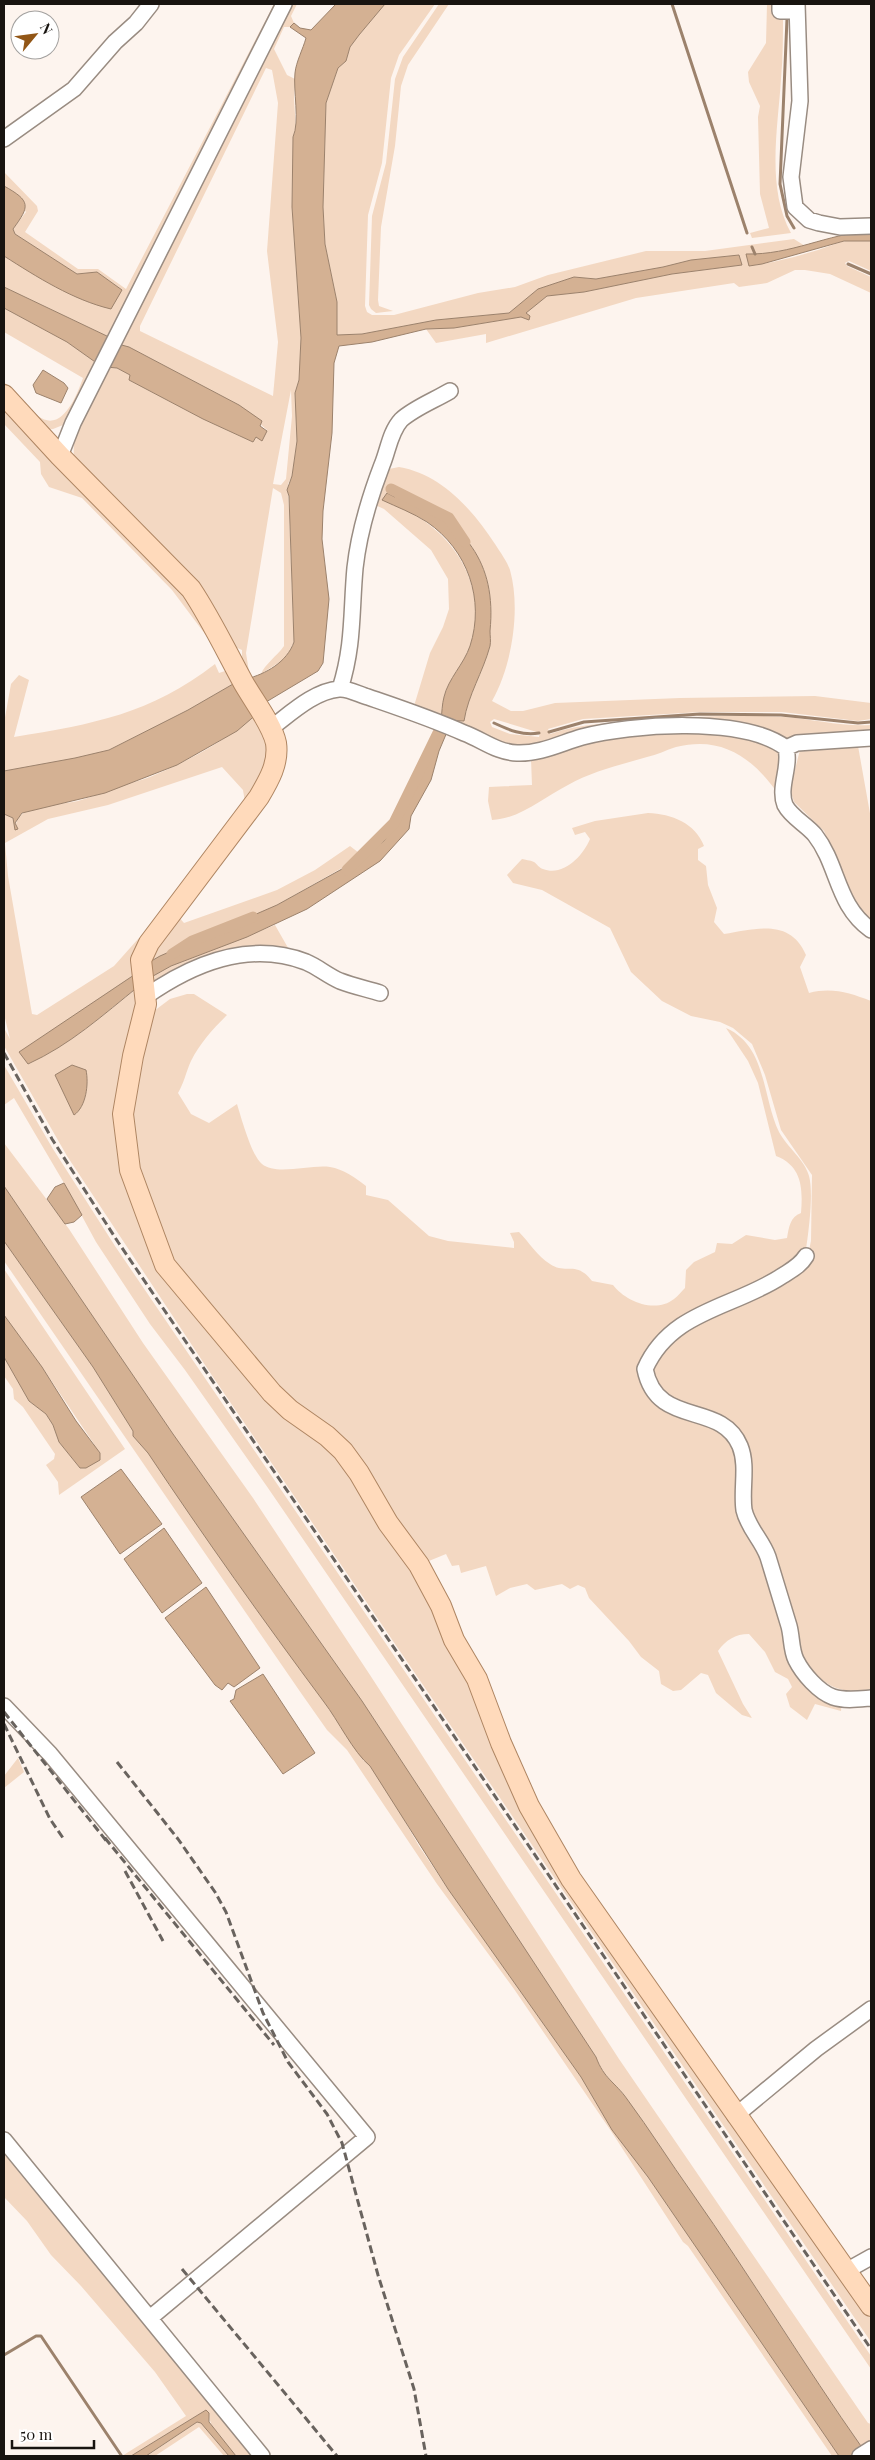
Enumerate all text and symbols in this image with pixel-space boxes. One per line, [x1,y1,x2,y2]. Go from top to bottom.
north arrow [10,10,60,60]
text: N [36,19,58,37]
scale bar [12,2418,95,2450]
text: 50 m [20,2424,53,2444]

